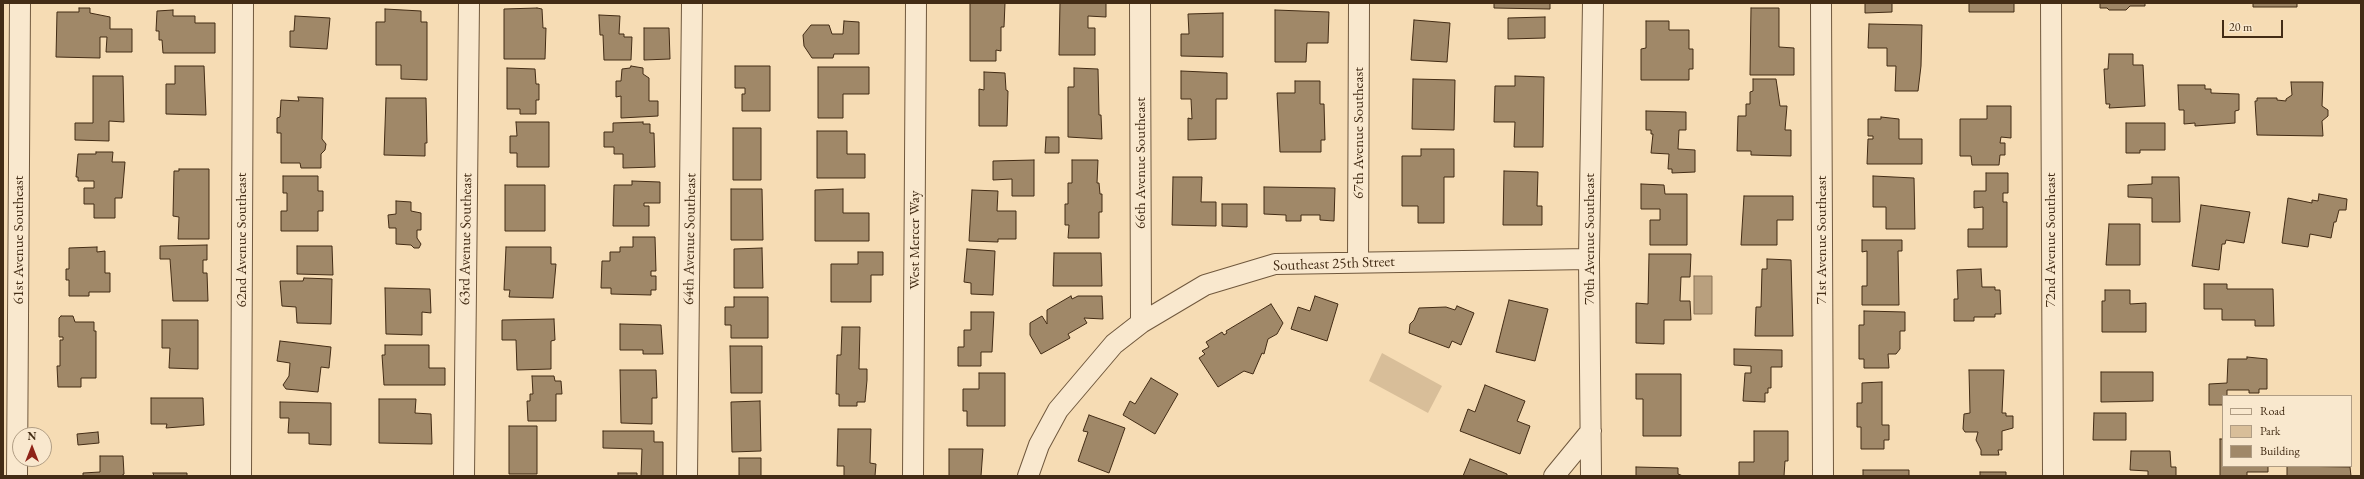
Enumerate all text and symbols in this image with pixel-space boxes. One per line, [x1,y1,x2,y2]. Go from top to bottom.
scale bar [2224,12,2285,38]
text: 20 m [2229,19,2252,35]
street label: 67th Avenue Southeast [1350,67,1368,199]
street label: 66th Avenue Southeast [1132,97,1150,229]
street label: 62nd Avenue Southeast [233,172,251,308]
street label: 72nd Avenue Southeast [2042,172,2060,308]
street label: 63rd Avenue Southeast [456,173,476,305]
street label: 64th Avenue Southeast [680,173,700,305]
street label: 70th Avenue Southeast [1581,173,1599,305]
street label: 61st Avenue Southeast [10,175,28,305]
street label: 71st Avenue Southeast [1813,175,1831,305]
street label: West Mercer Way [906,190,924,290]
street label: Southeast 25th Street [1273,253,1395,275]
legend [2222,395,2352,467]
text: Road [2260,403,2285,419]
text: Park [2260,423,2280,439]
north arrow [12,427,52,467]
text: N [28,429,36,443]
text: Building [2260,443,2300,459]

